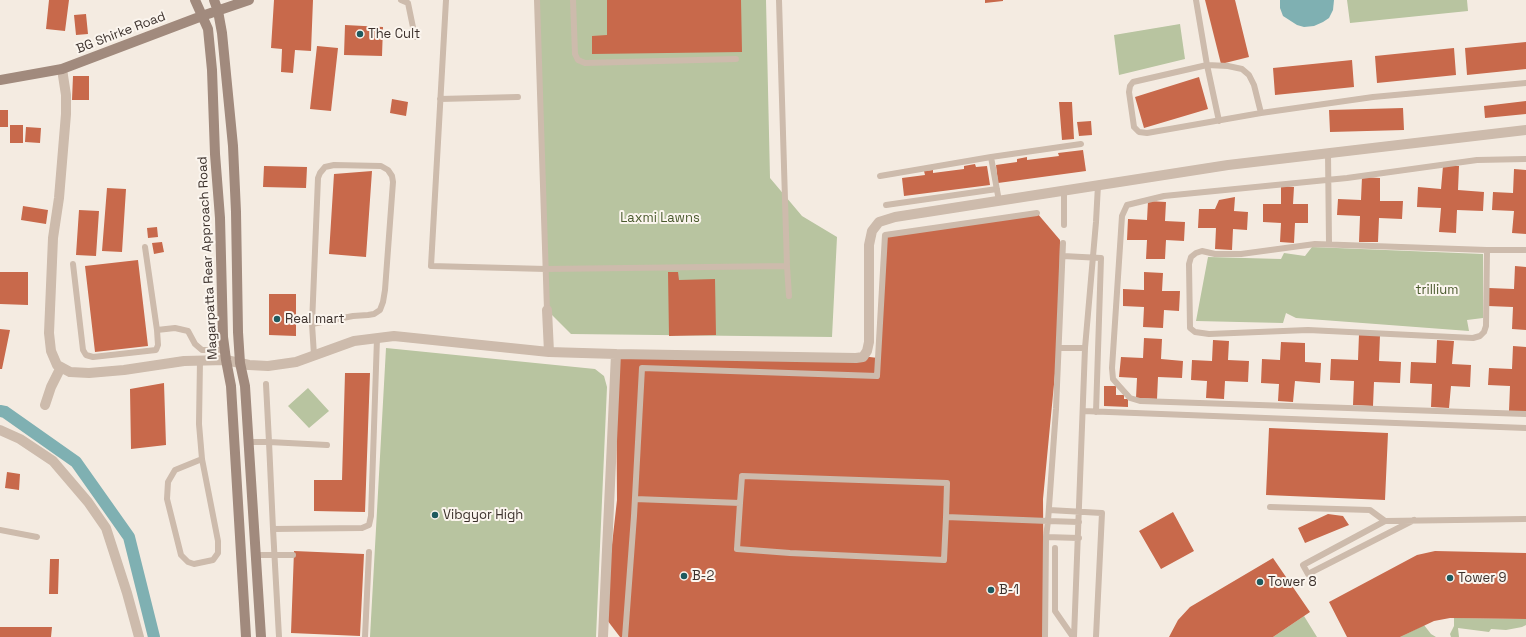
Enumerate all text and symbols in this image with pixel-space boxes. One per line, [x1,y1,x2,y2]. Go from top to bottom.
street label: BG Shirke Road [74,9,168,57]
place label: The Cult [368,26,420,42]
marker: The Cult [355,29,365,39]
street label: Magarpatta Rear Approach Road [195,156,221,360]
park label: Laxmi Lawns [620,210,700,226]
park label: trillium [1416,282,1458,298]
place label: Real mart [285,311,344,327]
marker: Real mart [272,314,282,324]
place label: Vibgyor High [443,507,523,523]
marker: Vibgyor High [430,510,440,520]
place label: B-2 [692,568,714,584]
place label: Tower 9 [1458,570,1506,586]
marker: B-2 [679,571,689,581]
marker: Tower 9 [1445,573,1455,583]
place label: Tower 8 [1268,574,1317,590]
marker: Tower 8 [1255,577,1265,587]
place label: B-1 [999,582,1019,598]
marker: B-1 [986,585,996,595]

